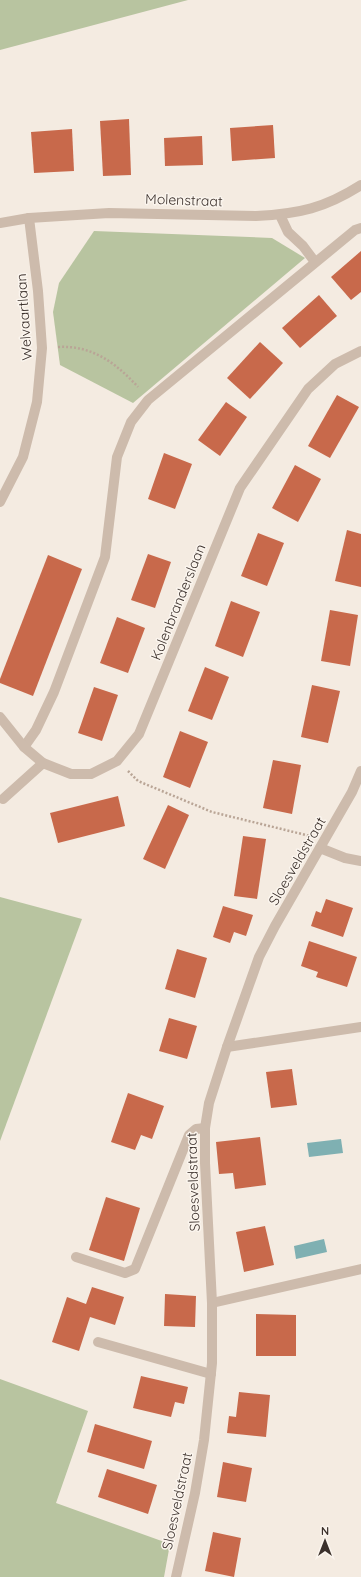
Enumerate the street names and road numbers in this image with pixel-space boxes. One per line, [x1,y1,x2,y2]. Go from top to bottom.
street label: Molenstraat [145,190,223,210]
street label: Welvaartlaan [12,273,36,361]
street label: Kolenbranderslaan [146,541,210,663]
street label: Sloesveldstraat [264,813,330,908]
street label: Sloesveldstraat [182,1132,204,1232]
street label: Sloesveldstraat [158,1450,196,1551]

